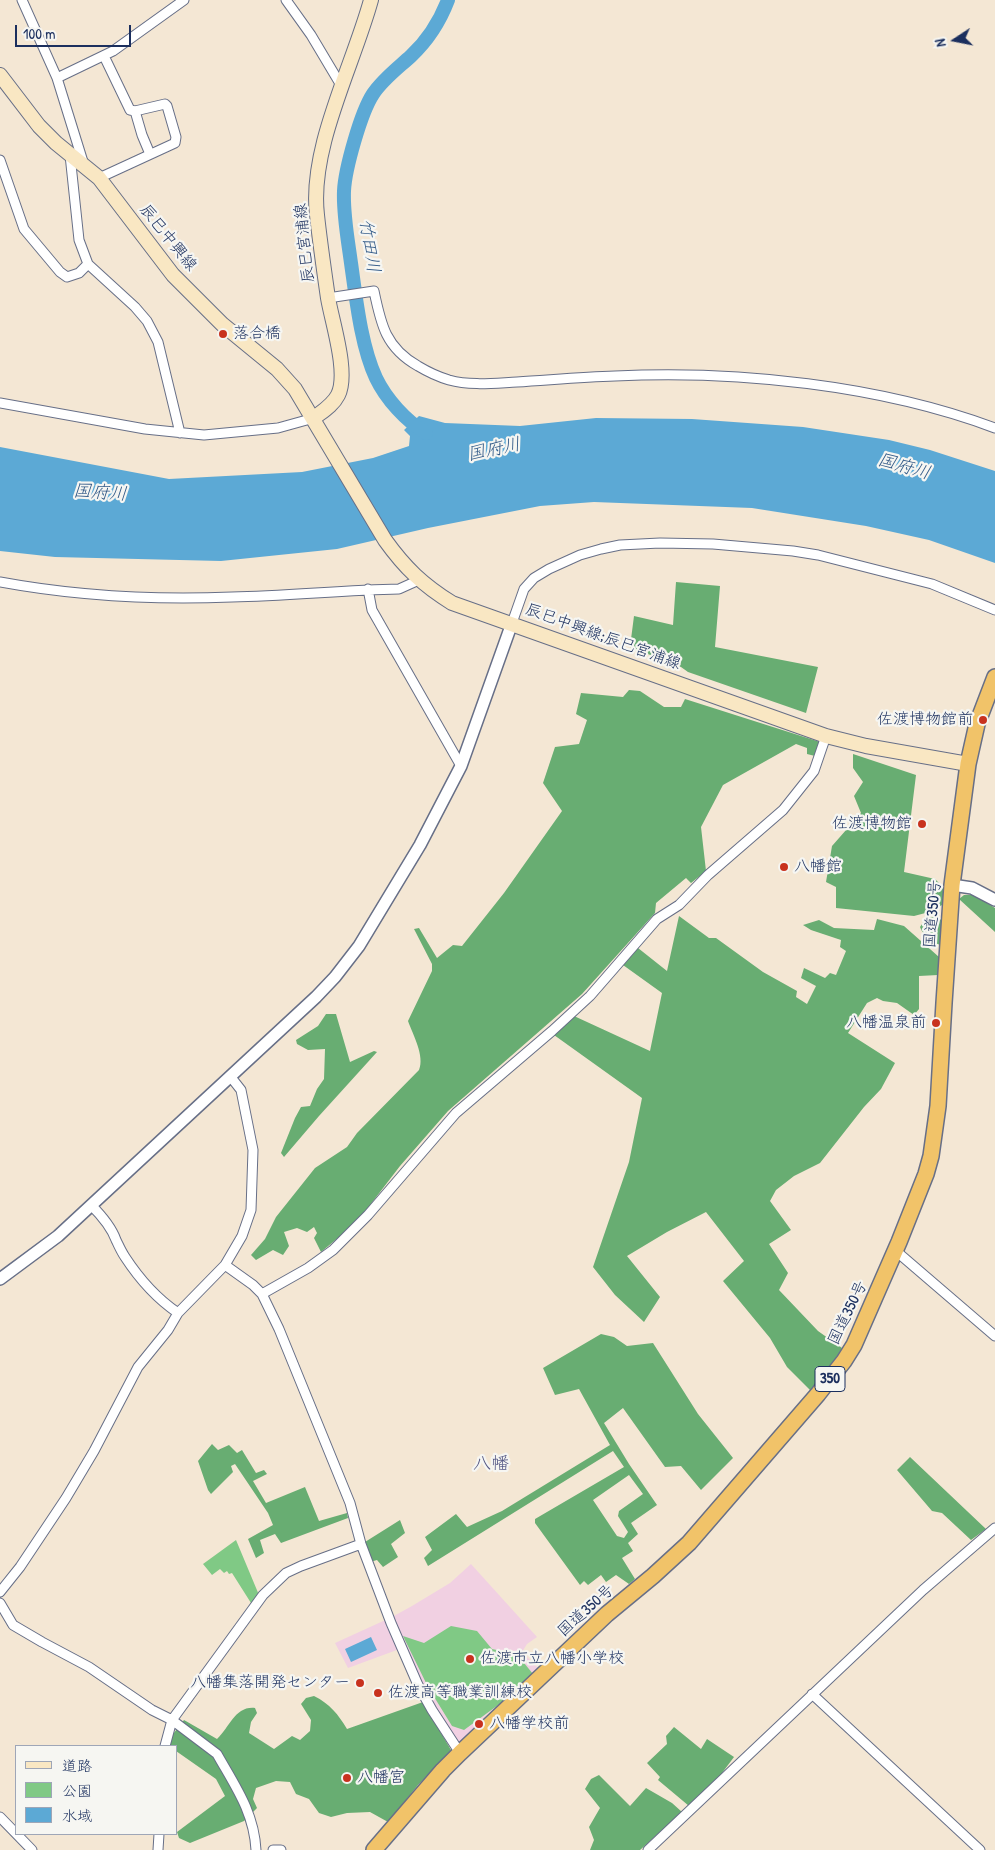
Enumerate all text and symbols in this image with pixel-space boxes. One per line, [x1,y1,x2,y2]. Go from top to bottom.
scale bar [18,15,134,47]
north arrow [930,15,980,65]
text: 100 m [23,23,56,44]
text: N [930,37,950,48]
street label: 辰巳中興線 [135,201,201,275]
street label: 辰巳宮浦線 [291,202,319,284]
water label: 竹田川 [354,218,384,274]
place label: 落合橋 [233,324,281,344]
marker: 落合橋 [217,328,229,340]
water label: 国府川 [465,434,523,466]
water label: 国府川 [875,449,933,485]
water label: 国府川 [72,480,128,506]
street label: 辰巳中興線;辰巳宮浦線 [523,600,683,674]
place label: 佐渡博物館前 [877,710,973,730]
marker: 佐渡博物館前 [977,714,989,726]
place label: 佐渡博物館 [832,814,912,834]
marker: 佐渡博物館 [916,818,928,830]
place label: 八幡館 [794,857,842,877]
marker: 八幡館 [778,861,790,873]
street label: 国道350号 [920,879,946,949]
place label: 八幡温泉前 [846,1013,926,1033]
marker: 八幡温泉前 [930,1017,942,1029]
street label: 国道350号 [824,1278,872,1348]
road number: 350 [815,1366,845,1392]
district label: 八幡 [473,1453,509,1475]
street label: 国道350号 [554,1581,618,1641]
place label: 佐渡市立八幡小学校 [480,1649,624,1669]
marker: 佐渡市立八幡小学校 [464,1653,476,1665]
place label: 八幡集落開発センター [190,1673,350,1693]
marker: 八幡集落開発センター [354,1677,366,1689]
place label: 佐渡高等職業訓練校 [388,1683,532,1703]
marker: 佐渡高等職業訓練校 [372,1687,384,1699]
place label: 八幡学校前 [489,1714,569,1734]
marker: 八幡学校前 [473,1718,485,1730]
legend [15,1745,178,1835]
text: 道路 [62,1755,92,1776]
place label: 八幡宮 [357,1768,405,1788]
marker: 八幡宮 [341,1772,353,1784]
text: 公園 [62,1780,92,1801]
text: 水域 [62,1805,92,1826]

